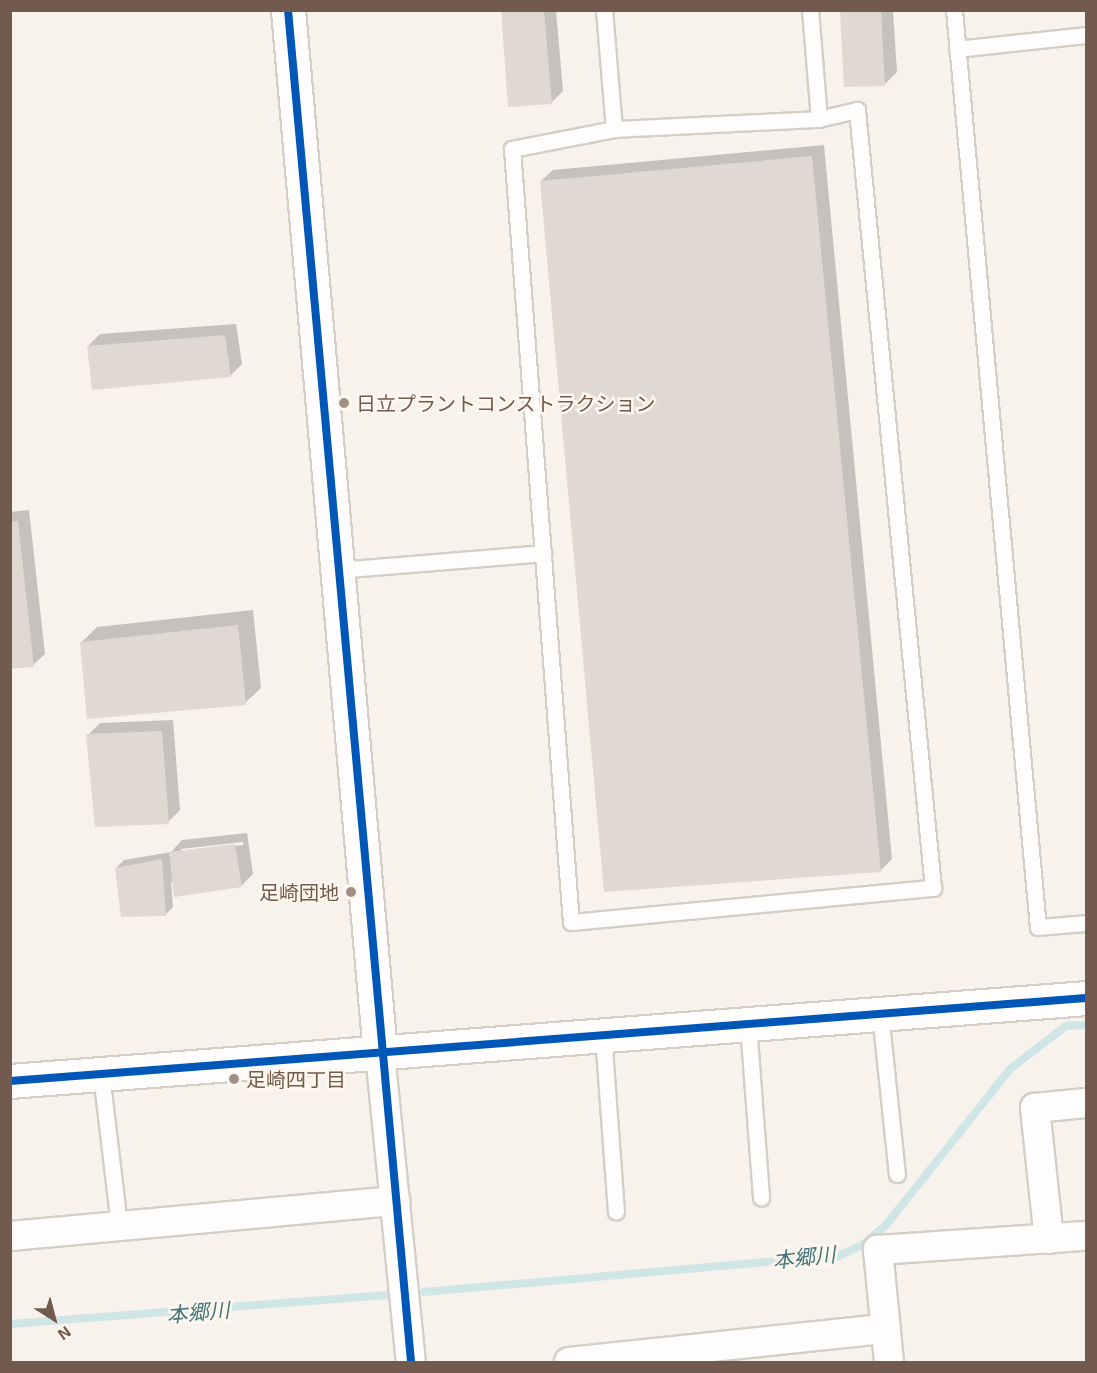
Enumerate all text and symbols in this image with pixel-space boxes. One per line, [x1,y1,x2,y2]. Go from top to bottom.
place label: 日立プラントコンストラクション [356,391,656,415]
marker: 日立プラントコンストラクション [337,396,351,410]
place label: 足崎団地 [259,880,339,904]
marker: 足崎団地 [344,885,358,899]
place label: 足崎四丁目 [246,1067,346,1091]
marker: 足崎四丁目 [227,1072,241,1086]
water label: 本郷川 [771,1241,837,1273]
north arrow [24,1289,84,1349]
water label: 本郷川 [166,1297,230,1327]
text: N [55,1323,75,1345]

